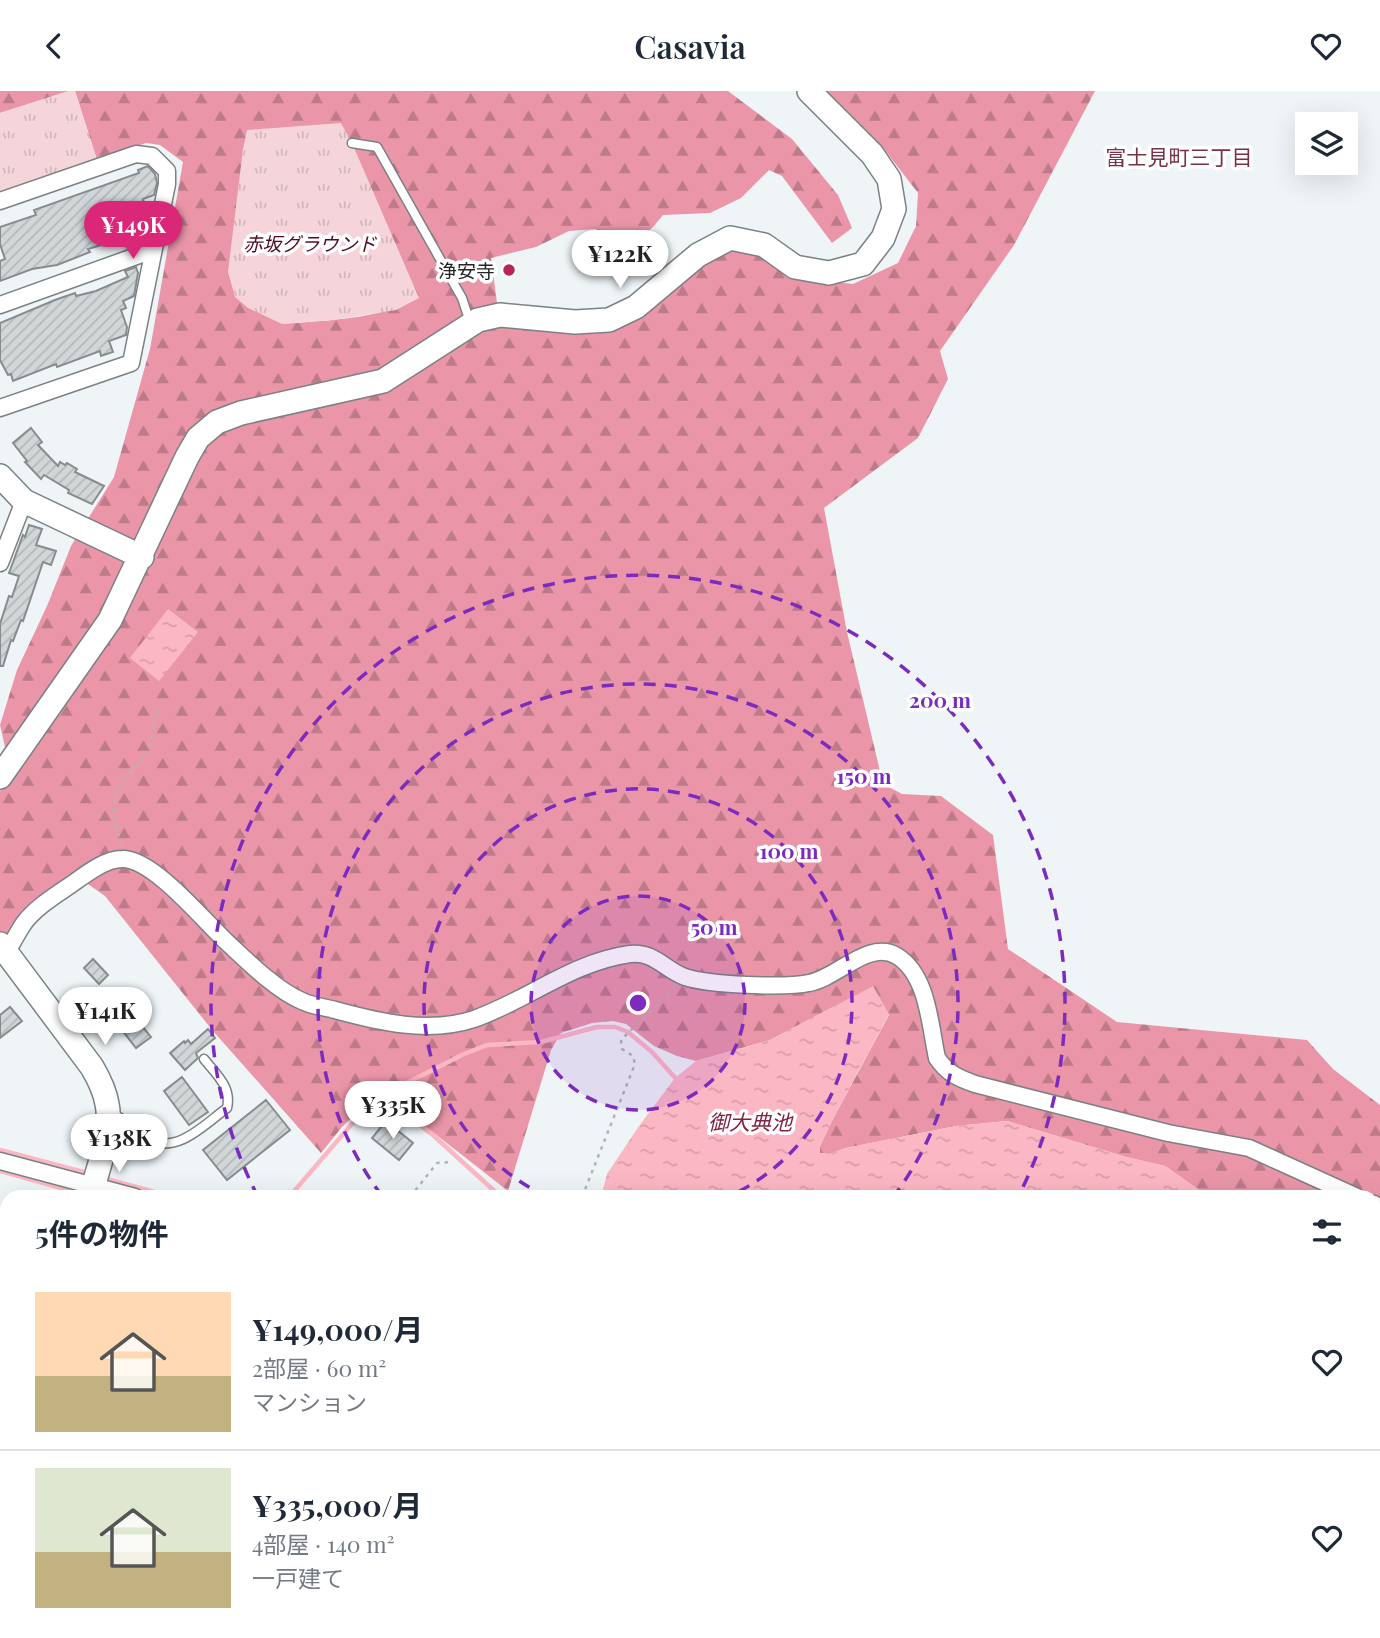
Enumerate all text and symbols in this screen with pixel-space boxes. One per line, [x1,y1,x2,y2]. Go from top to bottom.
text: Casavia [634,24,746,67]
icon: back [35,27,73,65]
icon: heart [1307,27,1345,65]
map controls [1295,112,1358,175]
button: layers [1295,112,1358,175]
district label: 富士見町三丁目 [1106,142,1253,170]
pin: ¥149K [84,201,182,261]
text: ¥149K [100,208,166,239]
park label: 赤坂グラウンド [243,230,377,256]
pin: ¥122K [571,231,669,290]
text: ¥122K [588,237,652,268]
place label: 浄安寺 [438,257,495,283]
marker: 浄安寺 [501,262,517,278]
text: 200 m [909,685,971,713]
text: 150 m [837,761,891,789]
text: 100 m [759,836,819,864]
text: 50 m [690,912,738,940]
pin: ¥141K [56,988,154,1047]
centre of rings [626,991,650,1015]
text: ¥141K [74,994,136,1025]
pin: ¥335K [344,1081,442,1141]
text: ¥335K [360,1088,426,1119]
water label: 御大典池 [708,1107,794,1135]
pin: ¥138K [70,1115,168,1174]
text: ¥138K [87,1121,151,1152]
text: 5件の物件 [35,1213,169,1253]
icon: filters [1308,1213,1346,1251]
text: ¥149,000/月 [252,1309,423,1349]
icon: home [91,1320,175,1404]
icon: heart [1308,1343,1346,1381]
text: 2部屋 · 60 m² [252,1352,386,1383]
text: マンション [252,1386,367,1417]
text: ¥335,000/月 [252,1485,423,1525]
icon: home [91,1496,175,1580]
icon: heart [1308,1519,1346,1557]
text: 4部屋 · 140 m² [252,1528,395,1559]
text: 一戸建て [252,1562,344,1593]

